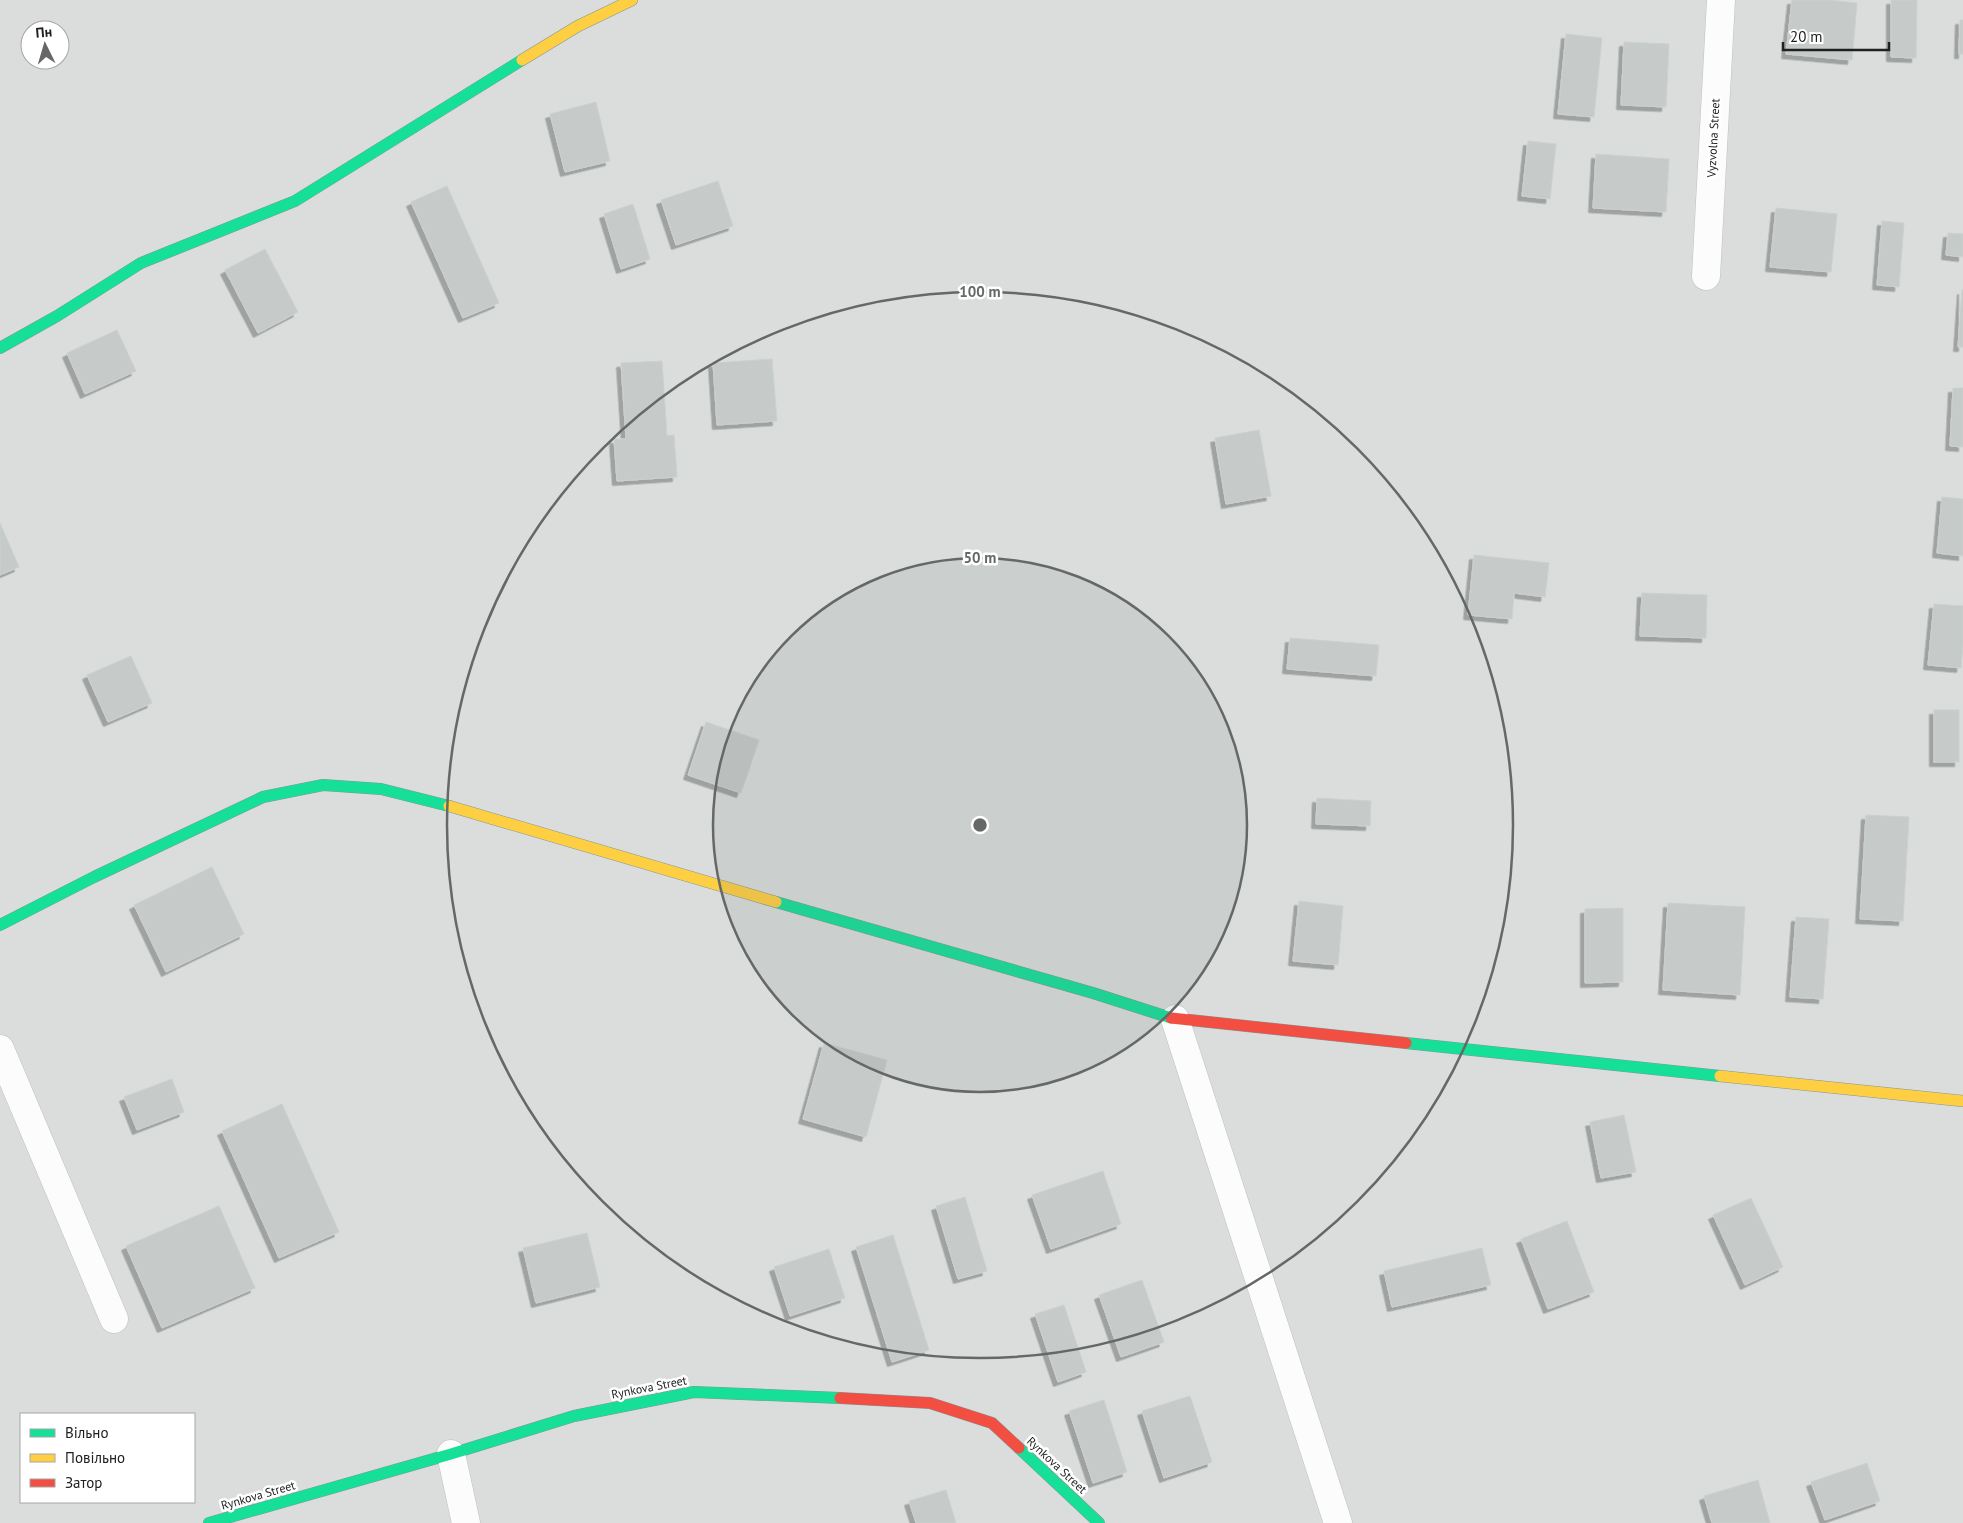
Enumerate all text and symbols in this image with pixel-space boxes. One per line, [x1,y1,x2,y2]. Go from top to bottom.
north arrow [20,20,70,70]
scale bar [1783,20,1889,52]
text: Пн [35,22,53,42]
text: 20 m [1790,27,1823,46]
street label: Vyzvolna Street [1703,98,1723,179]
text: 100 m [959,282,1001,301]
text: 50 m [964,548,996,567]
centre of rings [971,816,989,834]
street label: Rynkova Street [610,1372,688,1402]
legend [20,1413,195,1503]
text: Вільно [65,1423,108,1442]
street label: Rynkova Street [1024,1433,1090,1497]
text: Повільно [65,1448,125,1467]
text: Затор [65,1473,102,1492]
street label: Rynkova Street [219,1477,297,1513]

